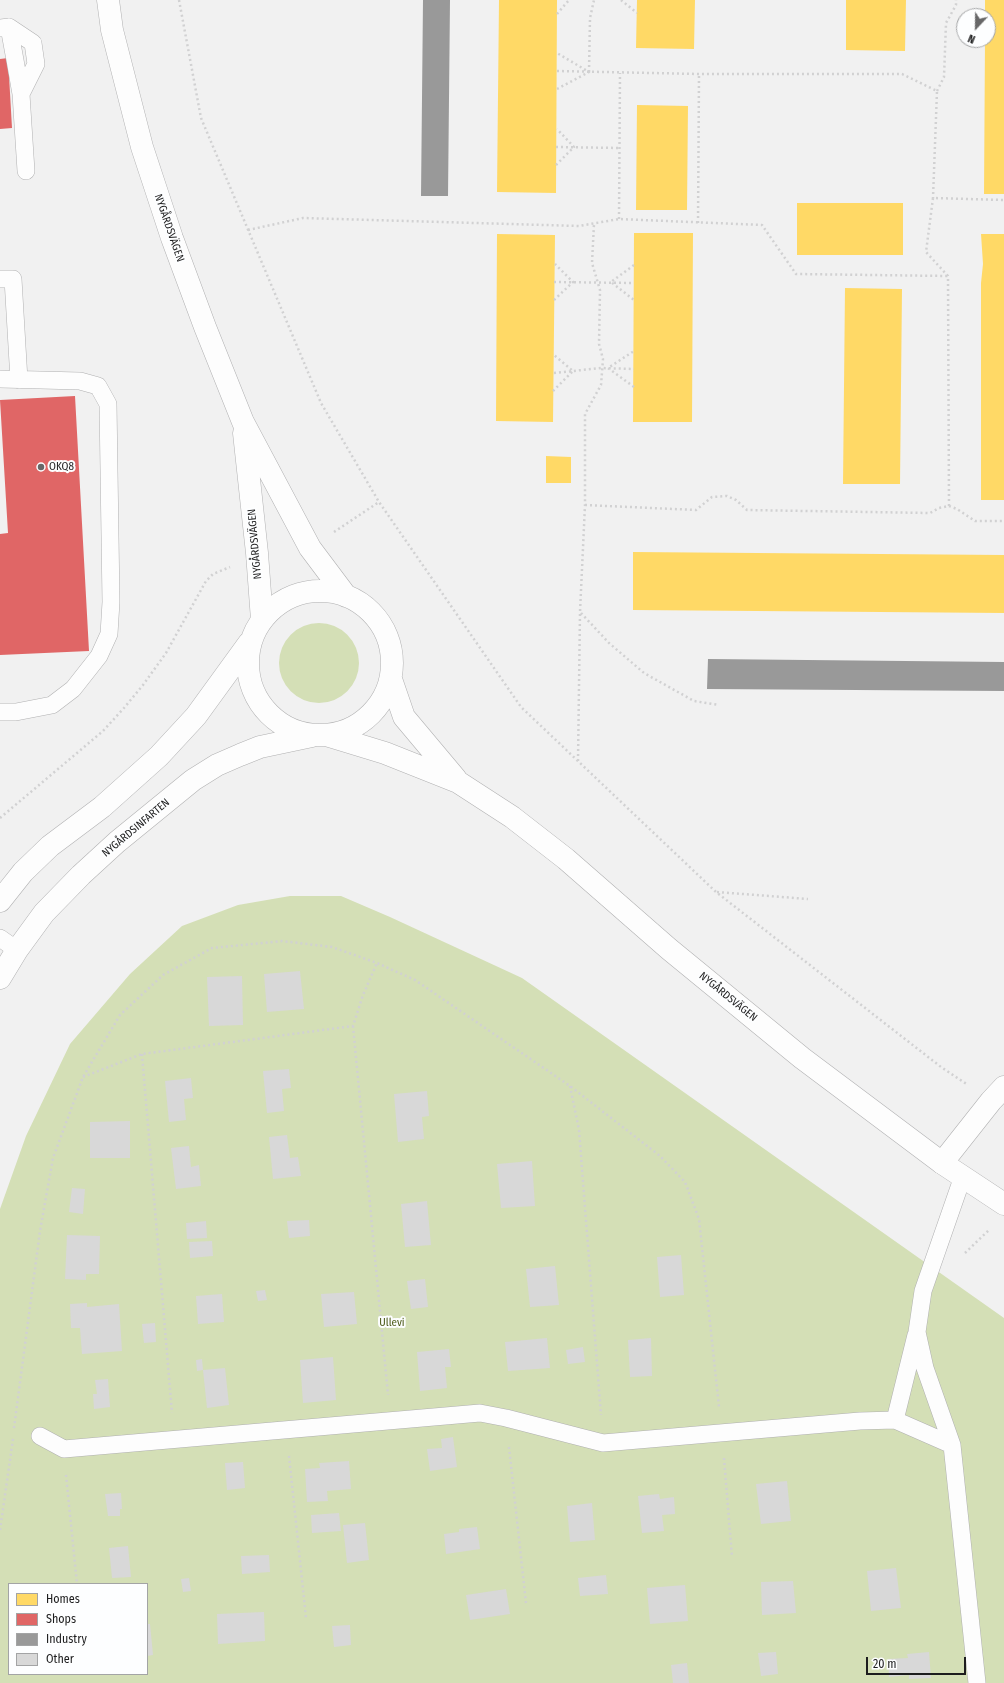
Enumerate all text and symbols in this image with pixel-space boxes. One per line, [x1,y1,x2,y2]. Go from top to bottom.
north arrow [956,8,996,48]
text: N [966,31,977,46]
street label: NYGÅRDSVÄGEN [151,192,187,264]
place label: OKQ8 [49,460,74,474]
marker: OKQ8 [36,462,46,472]
street label: NYGÅRDSVÄGEN [245,508,265,580]
street label: NYGÅRDSINFARTEN [100,796,172,860]
street label: NYGÅRDSVÄGEN [696,970,760,1024]
park label: Ullevi [379,1316,405,1330]
legend [8,1583,148,1675]
text: Homes [46,1592,80,1606]
text: Shops [46,1612,76,1626]
text: Industry [46,1632,87,1646]
scale bar [868,1649,968,1675]
text: Other [46,1652,74,1666]
text: 20 m [873,1657,897,1671]

